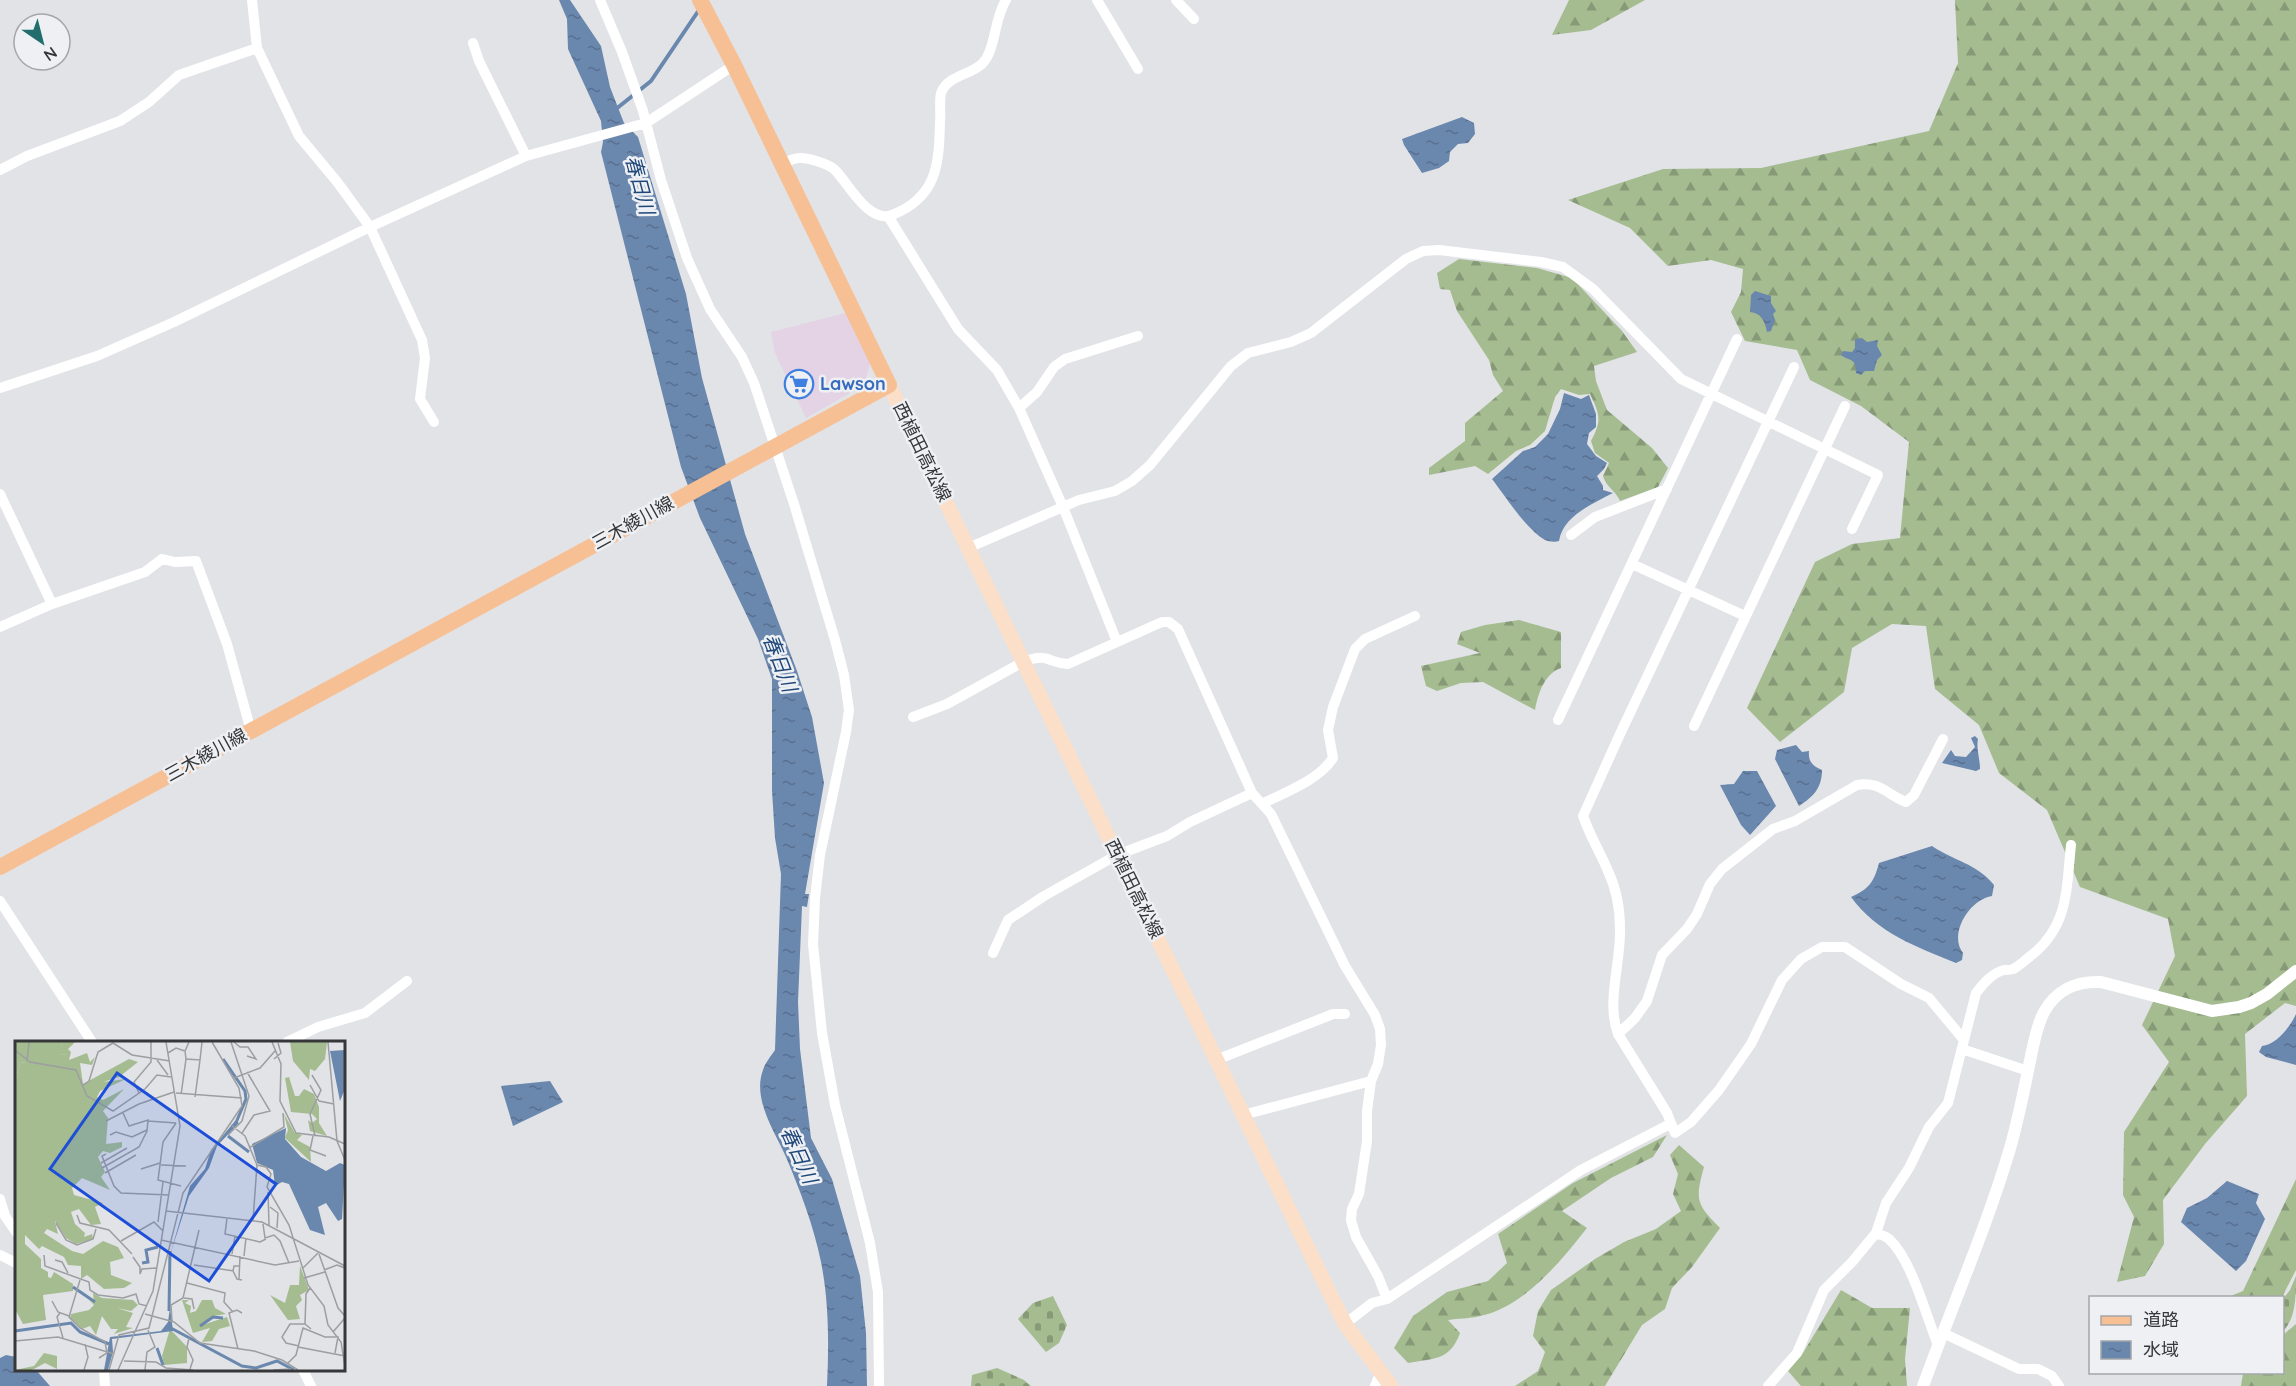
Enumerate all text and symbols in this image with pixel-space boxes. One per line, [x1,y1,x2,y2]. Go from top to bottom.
north arrow [12,12,72,72]
text: N [40,43,61,66]
water label: 春日川 [621,153,661,219]
supermarket icon: Lawson [783,368,815,400]
place label: Lawson [820,372,886,395]
street label: 西植田高松線 [888,398,956,505]
street label: 三木綾川線 [588,491,678,554]
water label: 春日川 [758,630,804,697]
street label: 三木綾川線 [161,723,251,786]
street label: 西植田高松線 [1100,835,1168,942]
inset map [15,1041,345,1371]
water label: 春日川 [776,1122,824,1189]
legend [2089,1296,2284,1374]
text: 道路 [2143,1308,2179,1331]
text: 水域 [2143,1338,2179,1361]

